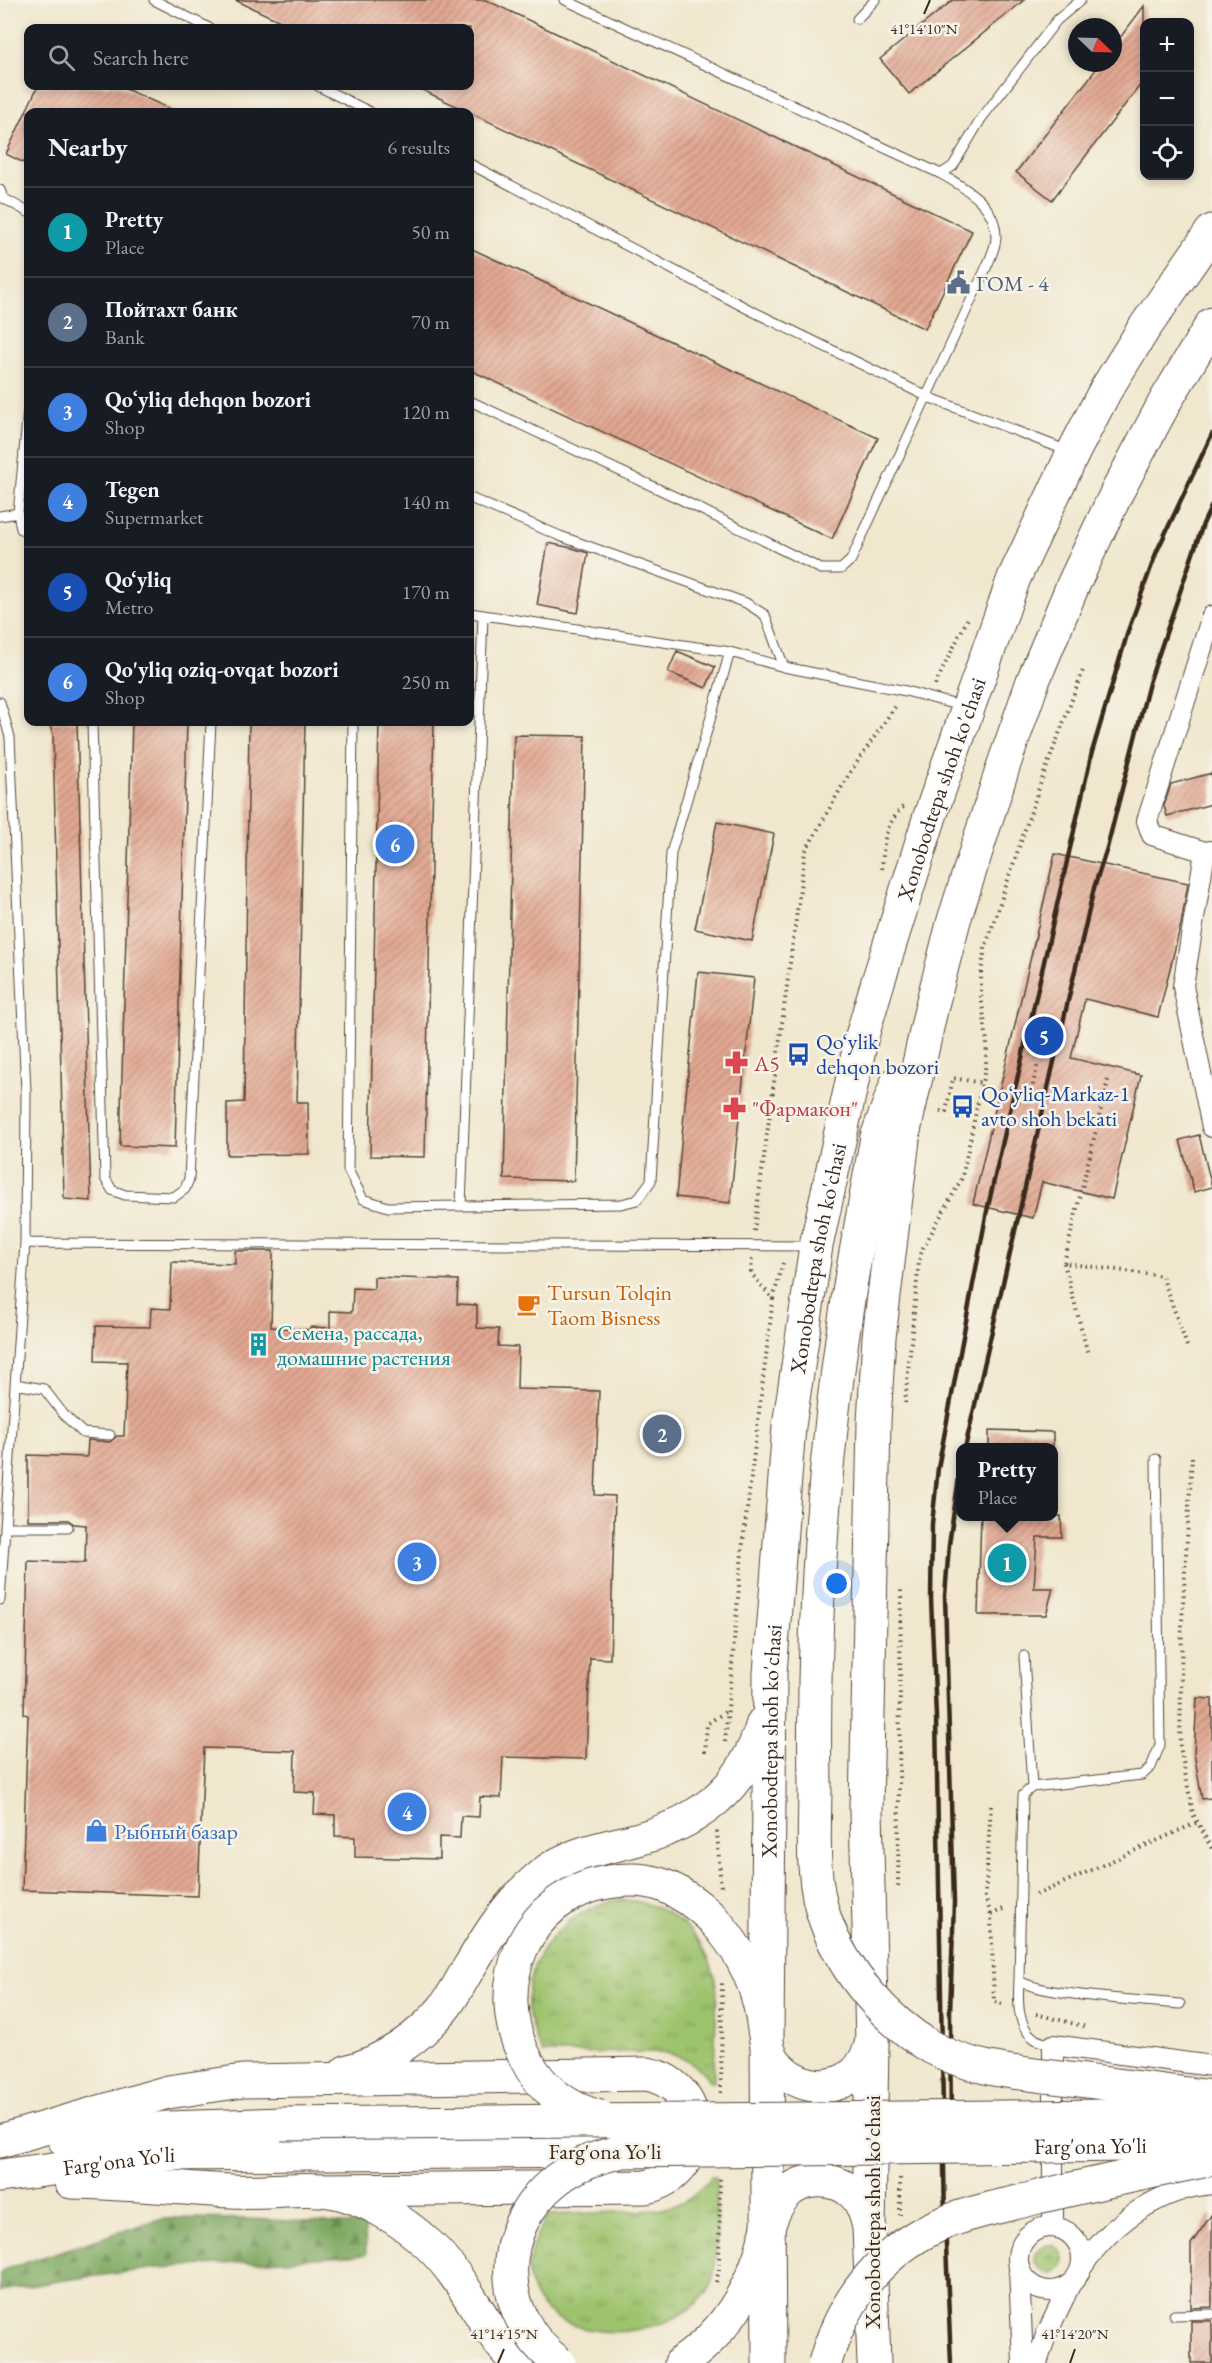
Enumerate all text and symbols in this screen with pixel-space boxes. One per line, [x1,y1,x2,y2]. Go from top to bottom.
north arrow [1068,18,1122,72]
map controls [1140,18,1194,180]
button: + [1140,18,1194,72]
text: 41°14'10"N [890,19,958,38]
search box [24,24,474,90]
icon: search [45,41,78,74]
text: Search here [93,43,188,72]
button: − [1140,72,1194,126]
button: locate [1140,126,1194,180]
text: Nearby [48,130,128,164]
text: 6 results [387,134,450,160]
text: Pretty [105,205,163,234]
text: 1 [62,219,73,245]
text: 50 m [411,219,450,245]
text: Place [105,234,144,260]
place label: ГОМ - 4 [976,269,1049,298]
public building icon: ГОМ - 4 [945,270,971,296]
text: Пойтахт банк [105,295,238,324]
text: 2 [62,309,73,335]
text: 70 m [411,309,450,335]
text: Bank [105,324,145,350]
text: Qoʻyliq dehqon bozori [105,385,311,414]
text: 3 [62,399,73,425]
text: 120 m [402,399,450,425]
text: Shop [105,414,145,440]
text: Tegen [105,475,160,504]
text: 4 [62,489,73,515]
text: 140 m [402,489,450,515]
text: Supermarket [105,504,203,530]
text: Qo‘yliq [105,565,172,594]
text: 5 [62,579,73,605]
text: 170 m [402,579,450,605]
text: Metro [105,594,153,620]
text: Qo'yliq oziq-ovqat bozori [105,655,339,684]
text: 6 [62,669,73,695]
text: 250 m [402,669,450,695]
street label: Xonobodtepa shoh ko'chasi [890,674,992,905]
text: Shop [105,684,145,710]
pin: 6 [376,822,414,866]
pin: 5 [1024,1014,1064,1058]
place label: Qo‘ylik dehqon bozori [816,1027,939,1081]
bus stop icon: Qo‘ylik dehqon bozori [785,1041,811,1067]
place label: А5 [753,1049,780,1078]
pharmacy icon: А5 [723,1050,749,1076]
place label: Qoʻyliq-Markaz-1 avto shoh bekati [981,1079,1130,1133]
bus stop icon: Qoʻyliq-Markaz-1 avto shoh bekati [950,1093,976,1119]
place label: "Фармакон" [752,1094,858,1123]
pharmacy icon: "Фармакон" [721,1095,747,1121]
street label: Xonobodtepa shoh ko'chasi [782,1140,853,1376]
place label: Tursun Tolqin Taom Bisness [547,1278,673,1332]
cafe icon: Tursun Tolqin Taom Bisness [516,1292,542,1318]
place label: Семена, рассада, домашние растения [277,1318,451,1372]
building icon: Семена, рассада, домашние растения [246,1332,272,1358]
pin: 2 [642,1412,682,1456]
popup [956,1443,1058,1521]
text: Pretty [978,1455,1036,1484]
text: Place [978,1484,1017,1510]
pin: 3 [398,1540,436,1584]
pin: 1 [988,1540,1026,1586]
your location [822,1569,851,1598]
street label: Xonobodtepa shoh ko'chasi [754,1623,788,1859]
pin: 4 [388,1790,426,1834]
place label: Рыбный базар [114,1817,238,1846]
shop icon: Рыбный базар [83,1818,109,1844]
street label: Xonobodtepa shoh ko'chasi [858,2095,887,2330]
street label: Farg'ona Yo'li [1034,2130,1147,2161]
street label: Farg'ona Yo'li [549,2137,661,2166]
street label: Farg'ona Yo'li [61,2139,175,2182]
text: 41°14'15"N [470,2324,538,2343]
text: 41°14'20"N [1041,2324,1109,2343]

